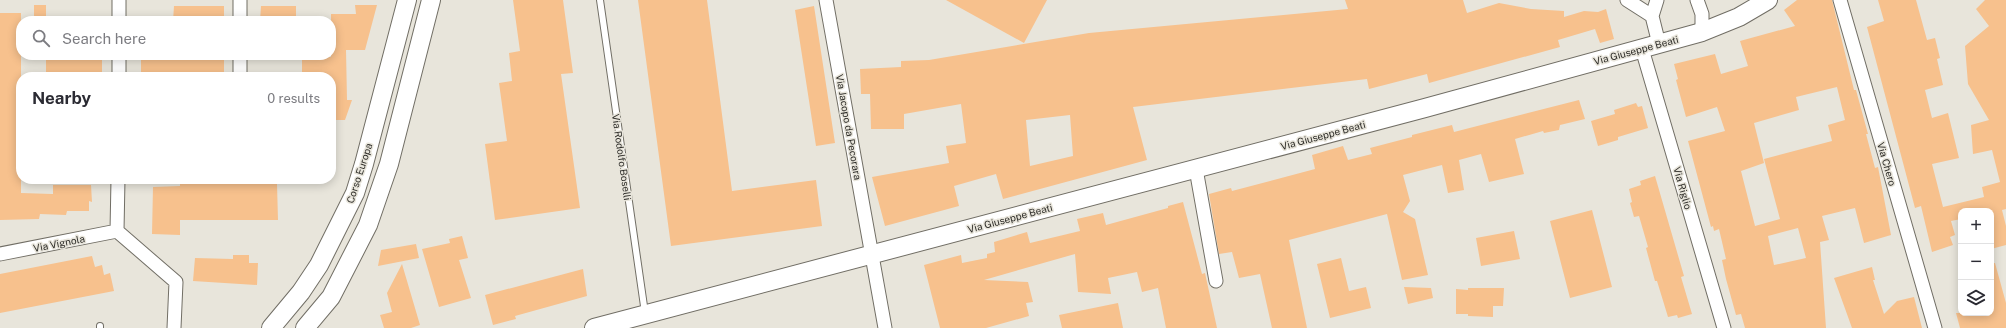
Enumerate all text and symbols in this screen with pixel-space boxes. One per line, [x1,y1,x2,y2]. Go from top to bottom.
search box [16,16,336,60]
icon: search [30,27,52,49]
text: Search here [62,30,146,47]
street label: Via Giuseppe Beati [1592,33,1680,67]
street label: Via Jacopo da Pecorara [834,73,864,181]
text: Nearby [32,88,91,108]
text: 0 results [267,91,320,106]
street label: Via Rodolfo Boselli [610,113,634,201]
street label: Via Giuseppe Beati [1279,118,1367,152]
street label: Corso Europa [344,141,374,205]
street label: Via Chero [1875,141,1899,188]
street label: Via Riglio [1671,165,1695,211]
street label: Via Giuseppe Beati [966,201,1054,235]
map controls [1958,208,1994,316]
button: + [1958,208,1994,244]
street label: Via Vignola [32,232,86,254]
button: − [1958,244,1994,280]
button: layers [1958,280,1994,316]

